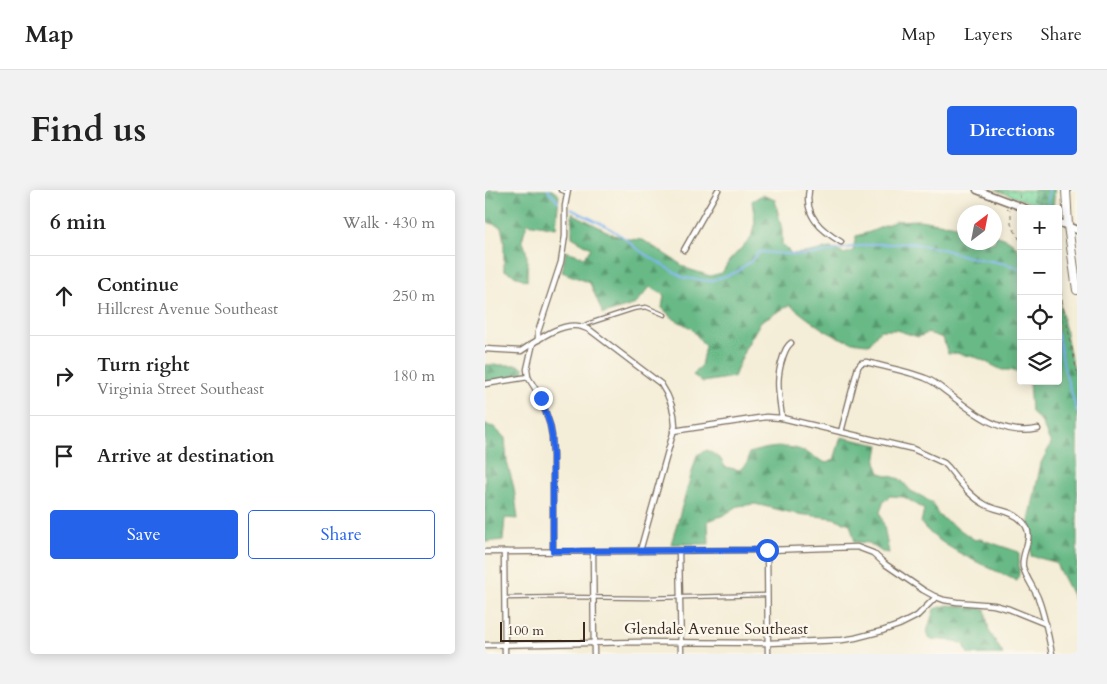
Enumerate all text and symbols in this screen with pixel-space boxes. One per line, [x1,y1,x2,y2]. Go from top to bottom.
text: Map [25,18,74,51]
text: Map [901,22,936,47]
text: Layers [964,22,1013,47]
text: Share [1041,22,1082,47]
text: Find us [30,106,146,154]
button: Directions [947,106,1077,155]
north arrow [957,205,1002,250]
map controls [1017,205,1062,385]
button: + [1017,205,1062,250]
text: 6 min [50,208,106,237]
text: Walk · 430 m [343,212,435,234]
button: − [1017,250,1062,295]
text: Continue [97,272,179,298]
icon: ahead [50,282,78,310]
text: 250 m [393,285,435,307]
button: locate [1017,295,1062,340]
text: Hillcrest Avenue Southeast [97,298,278,320]
button: layers [1017,340,1062,385]
text: Turn right [97,352,189,378]
icon: right [50,362,78,390]
text: 180 m [393,365,435,387]
text: Virginia Street Southeast [97,378,264,400]
route end [530,387,553,410]
icon: arrive [50,442,78,470]
text: Arrive at destination [97,443,274,469]
button: Save [50,510,238,559]
button: Share [248,510,435,559]
route start [756,539,779,562]
street label: Glendale Avenue Southeast [624,618,808,640]
scale bar [500,619,585,642]
text: 100 m [507,621,544,640]

